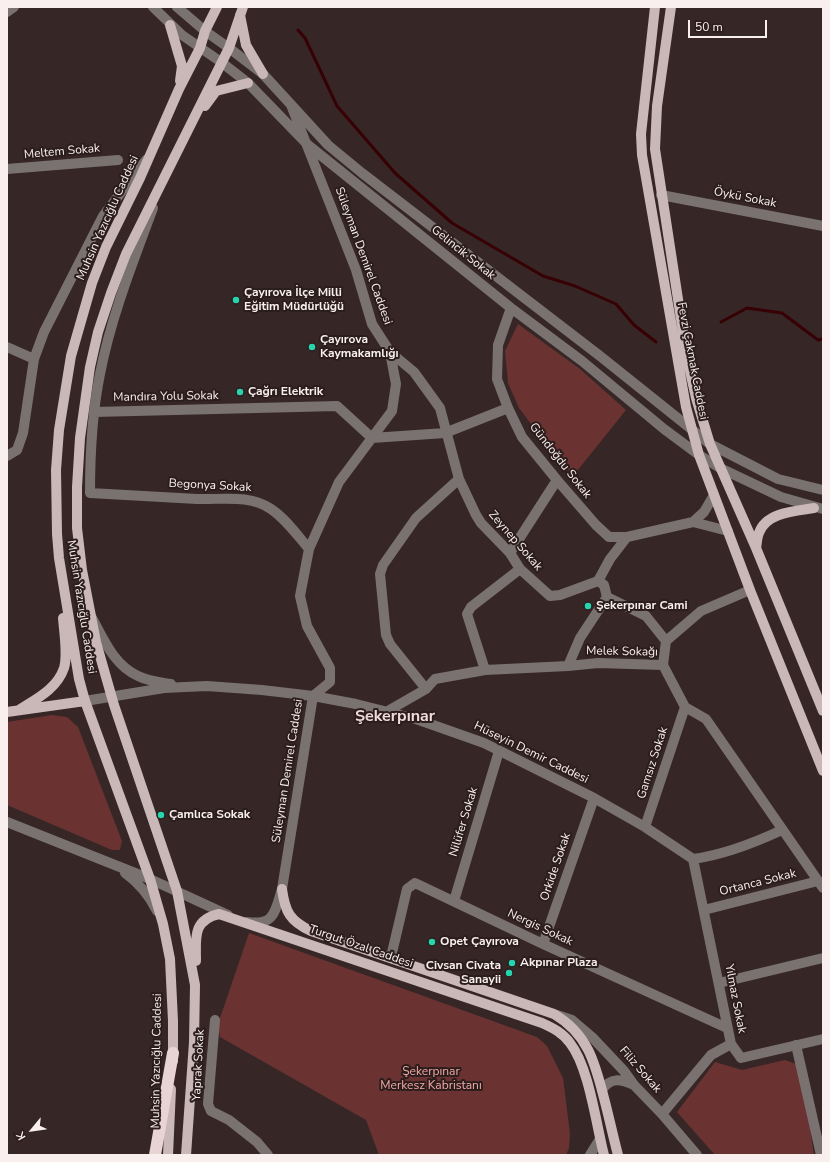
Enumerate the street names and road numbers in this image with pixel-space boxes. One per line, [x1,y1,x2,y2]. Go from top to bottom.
street label: Meltem Sokak [23,142,101,162]
street label: Muhsin Yazıcığlu Caddesi [74,153,142,283]
street label: Süleyman Demirel Caddesi [331,185,395,327]
street label: Öykü Sokak [712,185,778,211]
street label: Gelincik Sokak [428,223,498,283]
street label: Fevzi Çakmak Caddesi [674,301,710,421]
street label: Mandıra Yolu Sokak [113,389,219,405]
street label: Gündoğdu Sokak [526,420,594,502]
street label: Begonya Sokak [168,477,252,495]
street label: Zeynep Sokak [485,508,545,574]
street label: Muhsin Yazıcığlu Caddesi [63,539,99,675]
street label: Melek Sokağı [586,644,658,660]
street label: Süleyman Demirel Caddesi [270,698,306,844]
street label: Hüseyin Demir Caddesi [471,719,591,787]
street label: Gamsız Sokak [635,725,671,801]
street label: Nilüfer Sokak [447,786,481,858]
street label: Orkide Sokak [538,831,574,903]
street label: Ortanca Sokak [718,867,798,899]
street label: Nergis Sokak [505,907,575,949]
street label: Turgut Özal Caddesi [307,922,415,972]
street label: Yılmaz Sokak [721,963,749,1035]
street label: Muhsin Yazıcığlu Caddesi [149,993,165,1129]
street label: Yaprak Sokak [190,1029,208,1101]
street label: Filiz Sokak [616,1044,664,1096]

